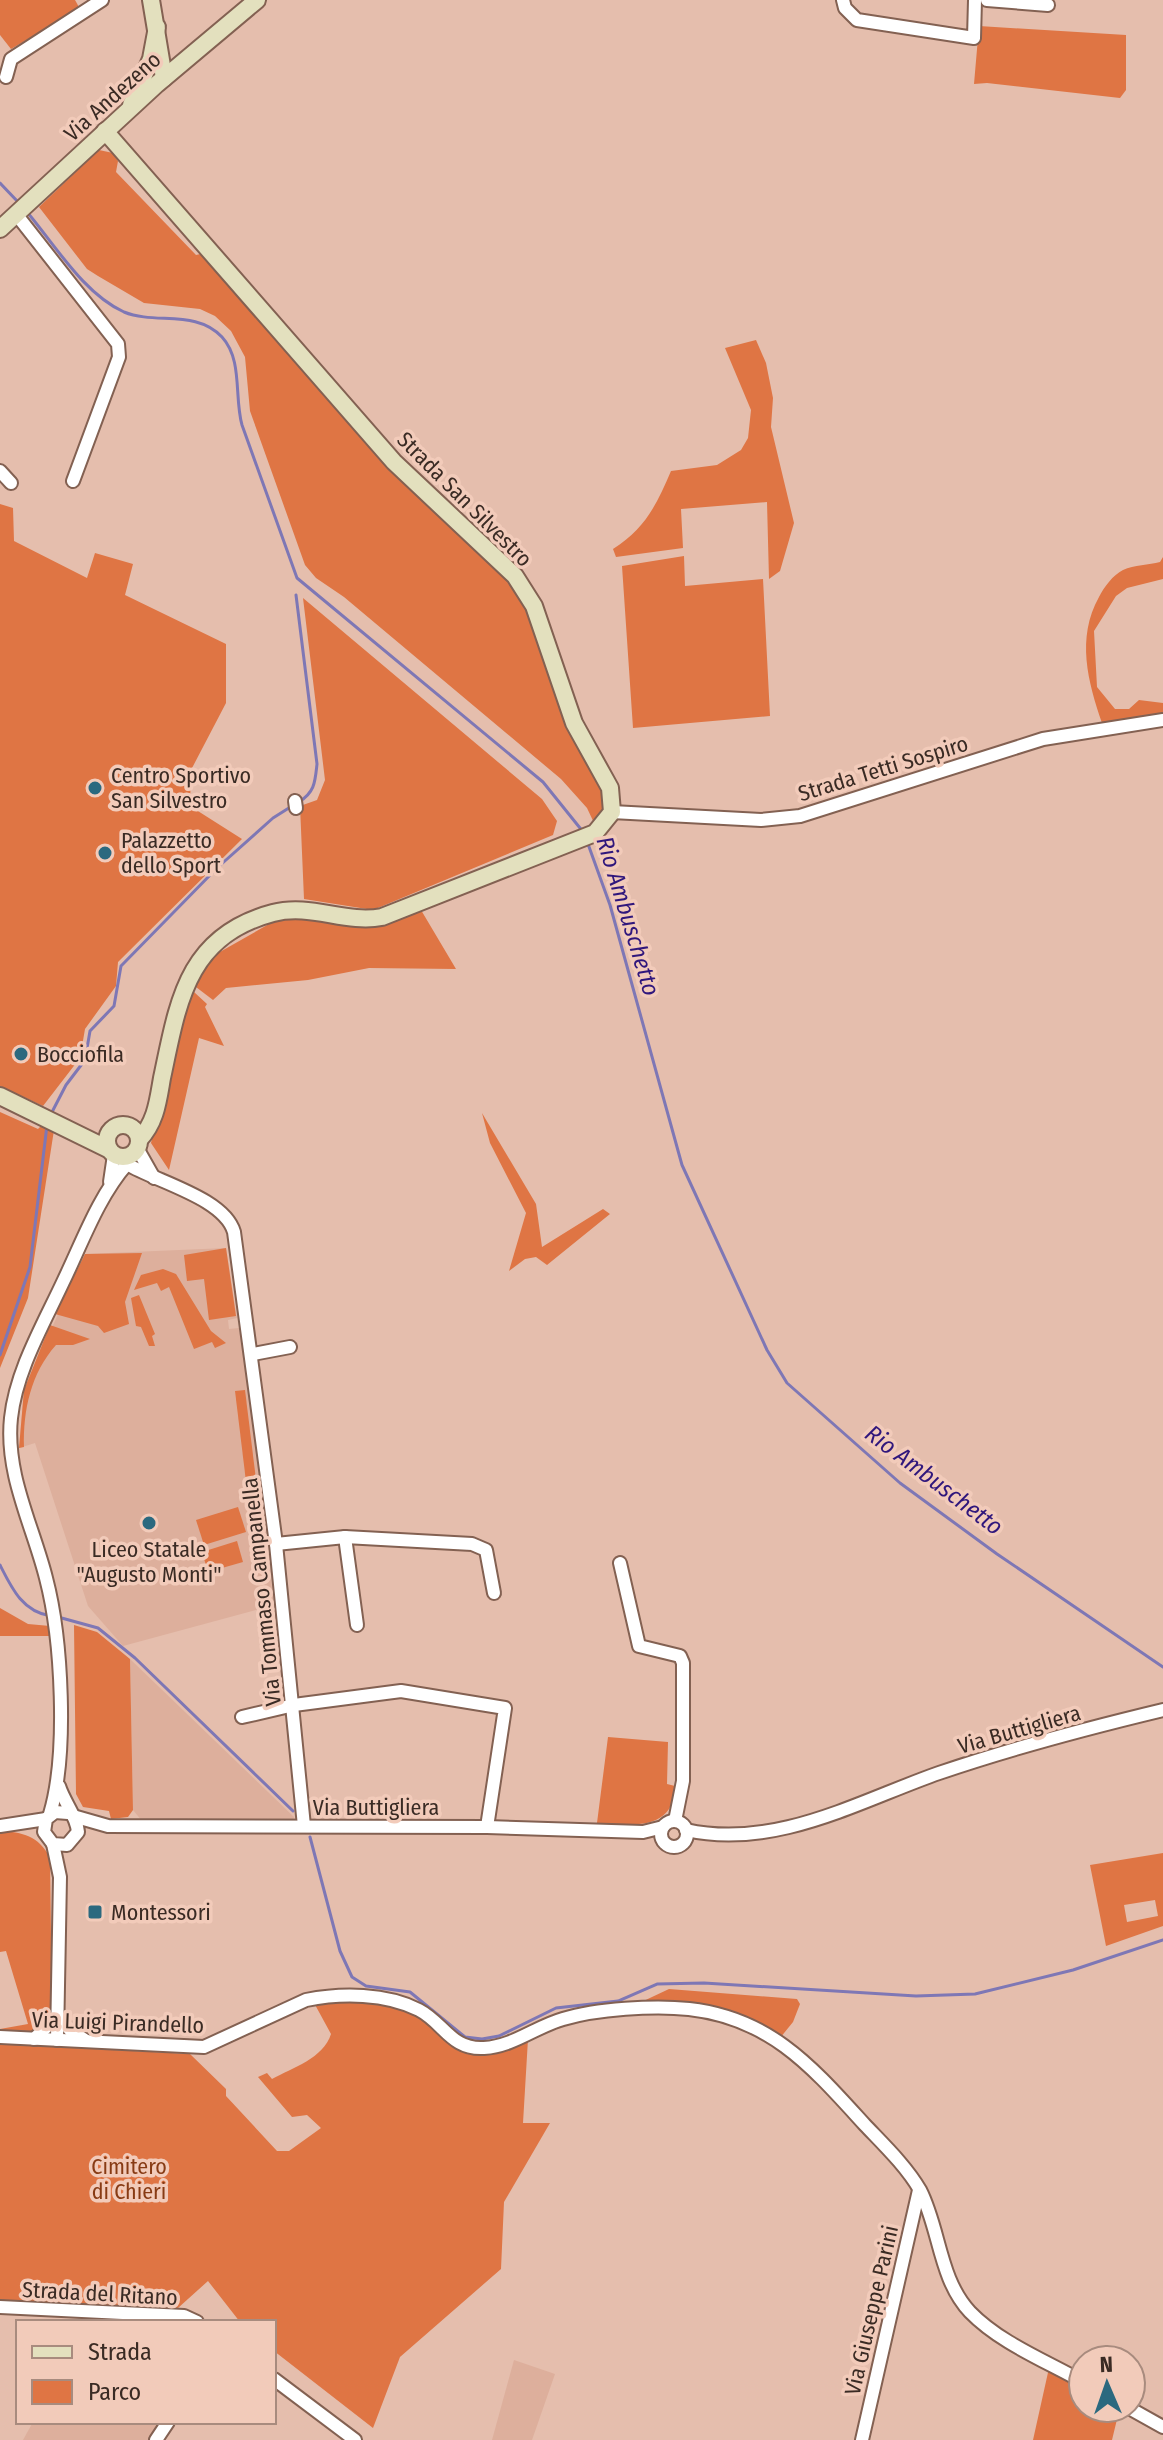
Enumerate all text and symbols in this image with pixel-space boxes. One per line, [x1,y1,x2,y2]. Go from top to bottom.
street label: Via Andezeno [58,46,166,147]
street label: Strada San Silvestro [391,426,538,573]
street label: Strada Tetti Sospiro [795,730,971,807]
place label: Centro Sportivo San Silvestro [111,762,251,814]
marker: Centro Sportivo San Silvestro [86,779,104,797]
place label: Palazzetto dello Sport [121,827,222,879]
water label: Rio Ambuschetto [590,833,666,999]
marker: Palazzetto dello Sport [96,844,114,862]
place label: Bocciofila [37,1041,124,1068]
marker: Bocciofila [12,1045,30,1063]
water label: Rio Ambuschetto [860,1419,1008,1541]
street label: Via Tommaso Campanella [236,1476,287,1707]
marker: Liceo Statale "Augusto Monti" [140,1514,158,1532]
place label: Liceo Statale "Augusto Monti" [76,1536,222,1588]
street label: Via Buttigliera [955,1699,1084,1760]
street label: Via Buttigliera [313,1794,439,1821]
place label: Montessori [111,1899,211,1926]
marker: Montessori [86,1903,104,1921]
street label: Via Luigi Pirandello [31,2006,205,2039]
park label: Cimitero di Chieri [91,2153,167,2205]
street label: Via Giuseppe Parini [839,2223,904,2398]
street label: Strada del Ritano [21,2276,178,2311]
legend [16,2320,276,2424]
text: Strada [88,2338,152,2366]
north arrow [1067,2344,1147,2424]
text: N [1099,2351,1113,2378]
text: Parco [88,2378,141,2406]

